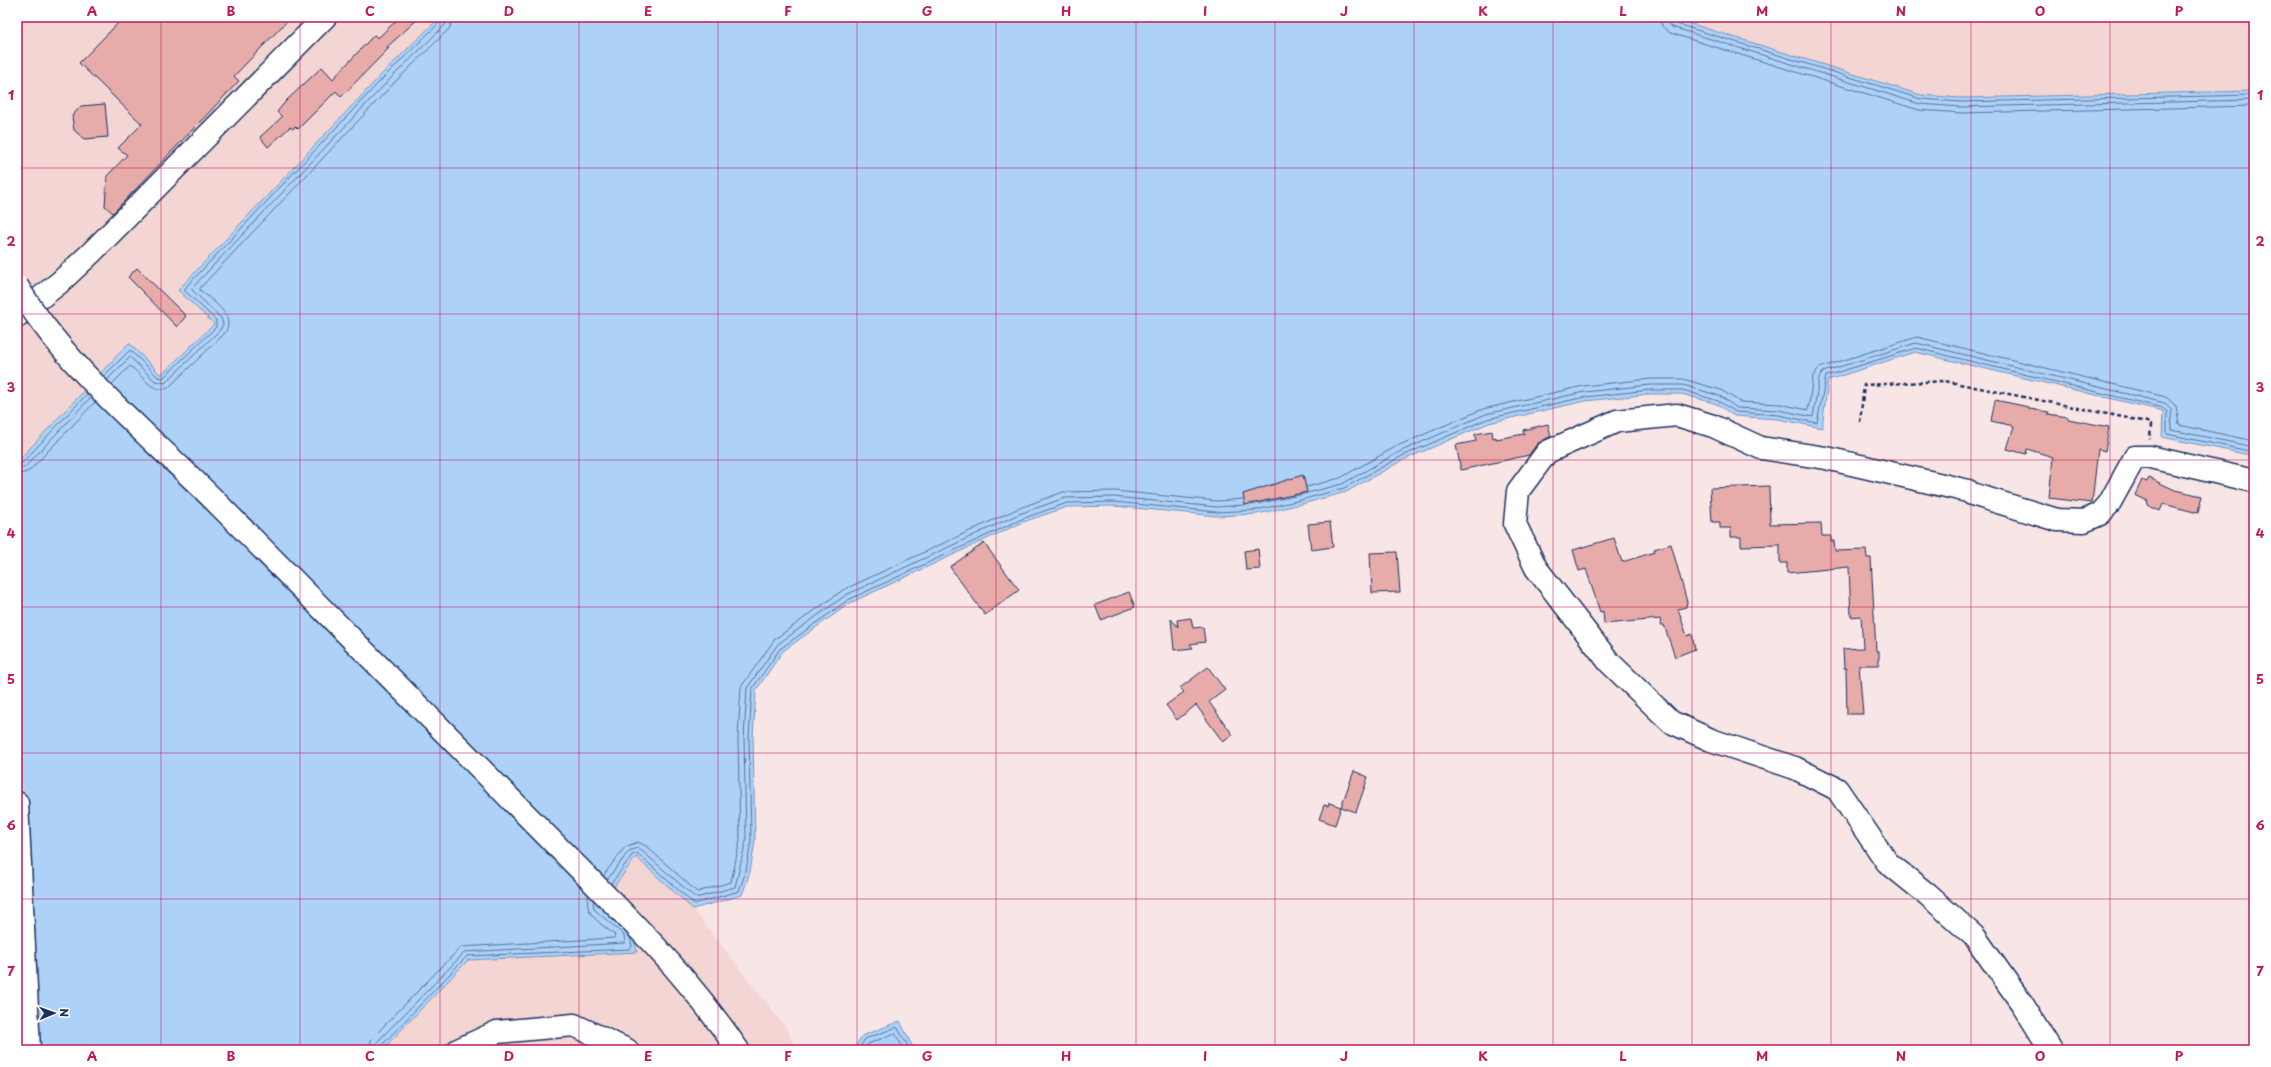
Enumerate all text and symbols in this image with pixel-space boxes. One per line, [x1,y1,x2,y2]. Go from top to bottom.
text: A [87,1,97,20]
text: B [227,1,236,20]
text: C [365,1,375,20]
text: D [504,1,514,20]
text: E [644,1,652,20]
text: F [784,1,792,20]
text: G [922,1,932,20]
text: H [1061,1,1071,20]
text: I [1203,1,1207,20]
text: J [1340,1,1348,20]
text: K [1478,1,1488,20]
text: L [1619,1,1627,20]
text: M [1756,1,1768,20]
text: N [1896,1,1906,20]
text: O [2035,1,2045,20]
text: P [2175,1,2184,20]
text: 1 [8,85,14,104]
text: 1 [2257,85,2263,104]
text: 2 [6,231,16,250]
text: 2 [2255,231,2265,250]
text: 3 [7,377,16,396]
text: 3 [2256,377,2265,396]
text: 4 [7,523,16,542]
text: 4 [2256,523,2265,542]
text: 5 [7,669,15,688]
text: 5 [2256,669,2264,688]
text: 6 [6,815,16,834]
text: 6 [2255,815,2265,834]
text: 7 [7,961,15,980]
text: 7 [2256,961,2264,980]
north arrow [34,993,74,1033]
text: N [56,1008,73,1018]
text: A [87,1046,97,1065]
text: B [227,1046,236,1065]
text: C [365,1046,375,1065]
text: D [504,1046,514,1065]
text: E [644,1046,652,1065]
text: F [784,1046,792,1065]
text: G [922,1046,932,1065]
text: H [1061,1046,1071,1065]
text: I [1203,1046,1207,1065]
text: J [1340,1046,1348,1065]
text: K [1478,1046,1488,1065]
text: L [1619,1046,1627,1065]
text: M [1756,1046,1768,1065]
text: N [1896,1046,1906,1065]
text: O [2035,1046,2045,1065]
text: P [2175,1046,2184,1065]

